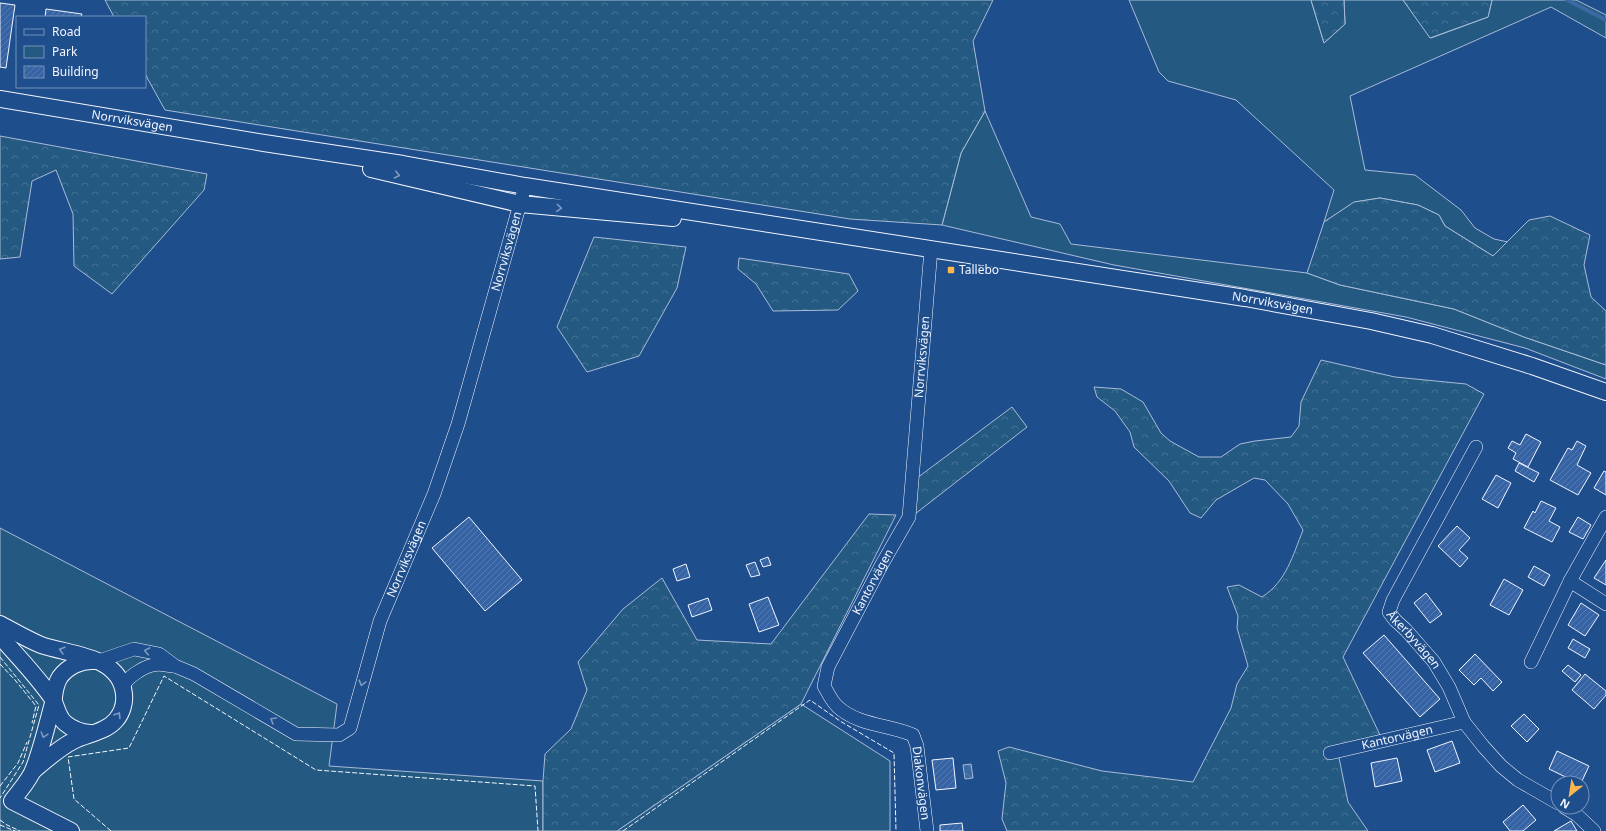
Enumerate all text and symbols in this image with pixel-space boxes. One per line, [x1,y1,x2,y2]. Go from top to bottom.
legend [16,16,146,88]
text: Road [52,23,81,40]
text: Park [52,43,78,60]
text: Building [52,63,99,80]
street label: Norrviksvägen [90,105,174,136]
one-way arrow [394,170,400,178]
one-way arrow [556,203,562,212]
street label: Norrviksvägen [487,209,525,293]
place label: Tallebo [959,261,999,278]
marker: Tallebo [946,265,956,275]
street label: Norrviksvägen [1231,287,1315,318]
street label: Norrviksvägen [910,315,933,398]
street label: Norrviksvägen [382,518,430,600]
street label: Kantorvägen [848,545,897,618]
street label: Åkerbyvägen [1383,607,1445,672]
one-way arrow [58,646,65,655]
one-way arrow [144,648,150,656]
one-way arrow [358,679,367,686]
one-way arrow [114,713,121,720]
one-way arrow [270,717,277,724]
street label: Kantorvägen [1360,720,1434,753]
one-way arrow [40,732,49,739]
street label: Diakonvägen [909,745,934,821]
north arrow [1550,775,1590,815]
text: N [1557,795,1572,813]

